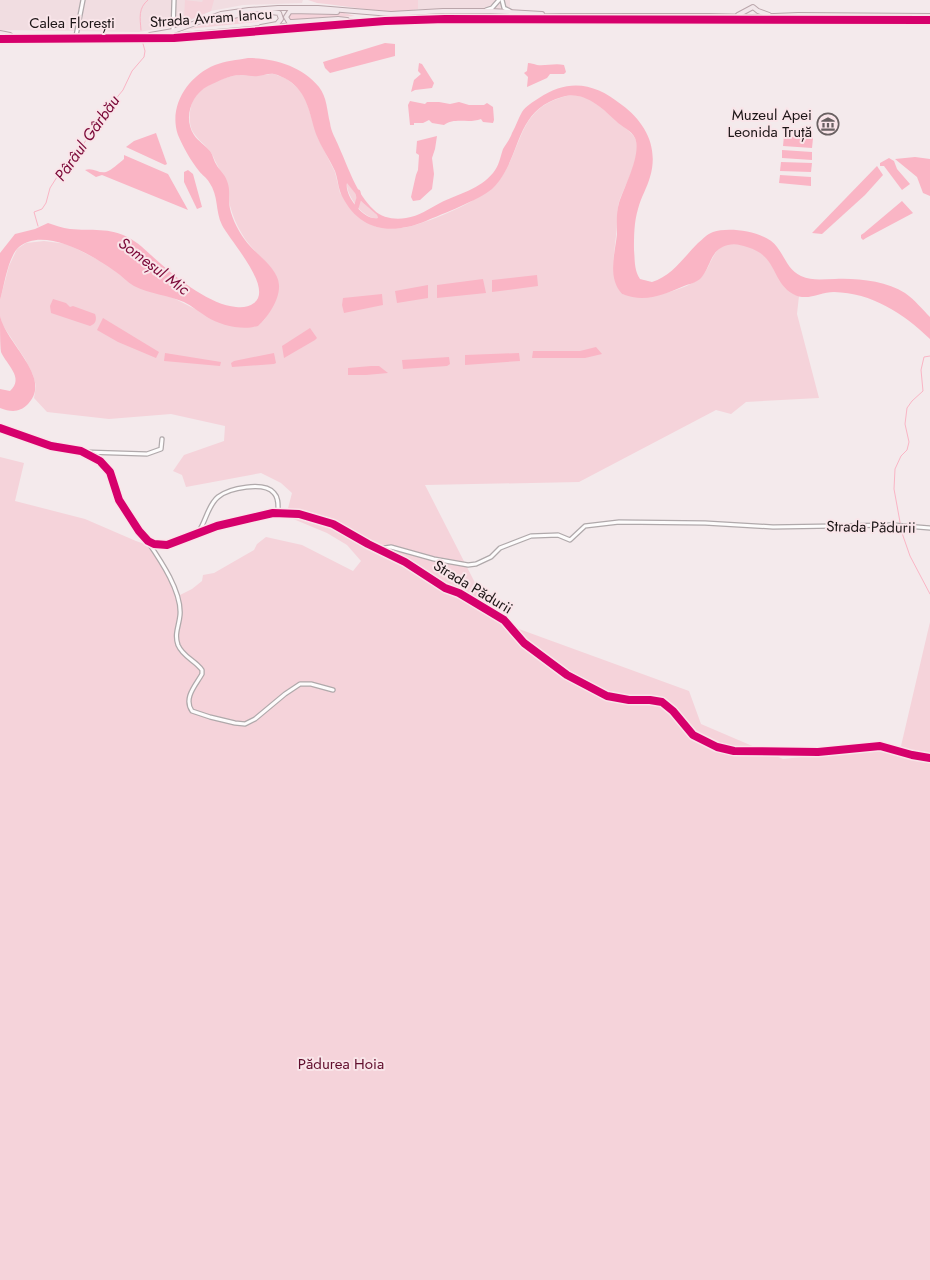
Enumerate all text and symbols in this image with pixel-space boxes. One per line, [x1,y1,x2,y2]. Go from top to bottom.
street label: Strada Avram Iancu [149,3,273,33]
street label: Calea Florești [29,12,115,34]
water label: Pârâul Gârbău [49,90,125,186]
place label: Muzeul Apei Leonida Truță [728,104,812,143]
museum icon: Muzeul Apei Leonida Truță [816,112,840,136]
water label: Someșul Mic [114,232,195,301]
street label: Strada Pădurii [826,515,916,539]
street label: Strada Pădurii [429,555,517,619]
park label: Pădurea Hoia [298,1053,384,1075]

